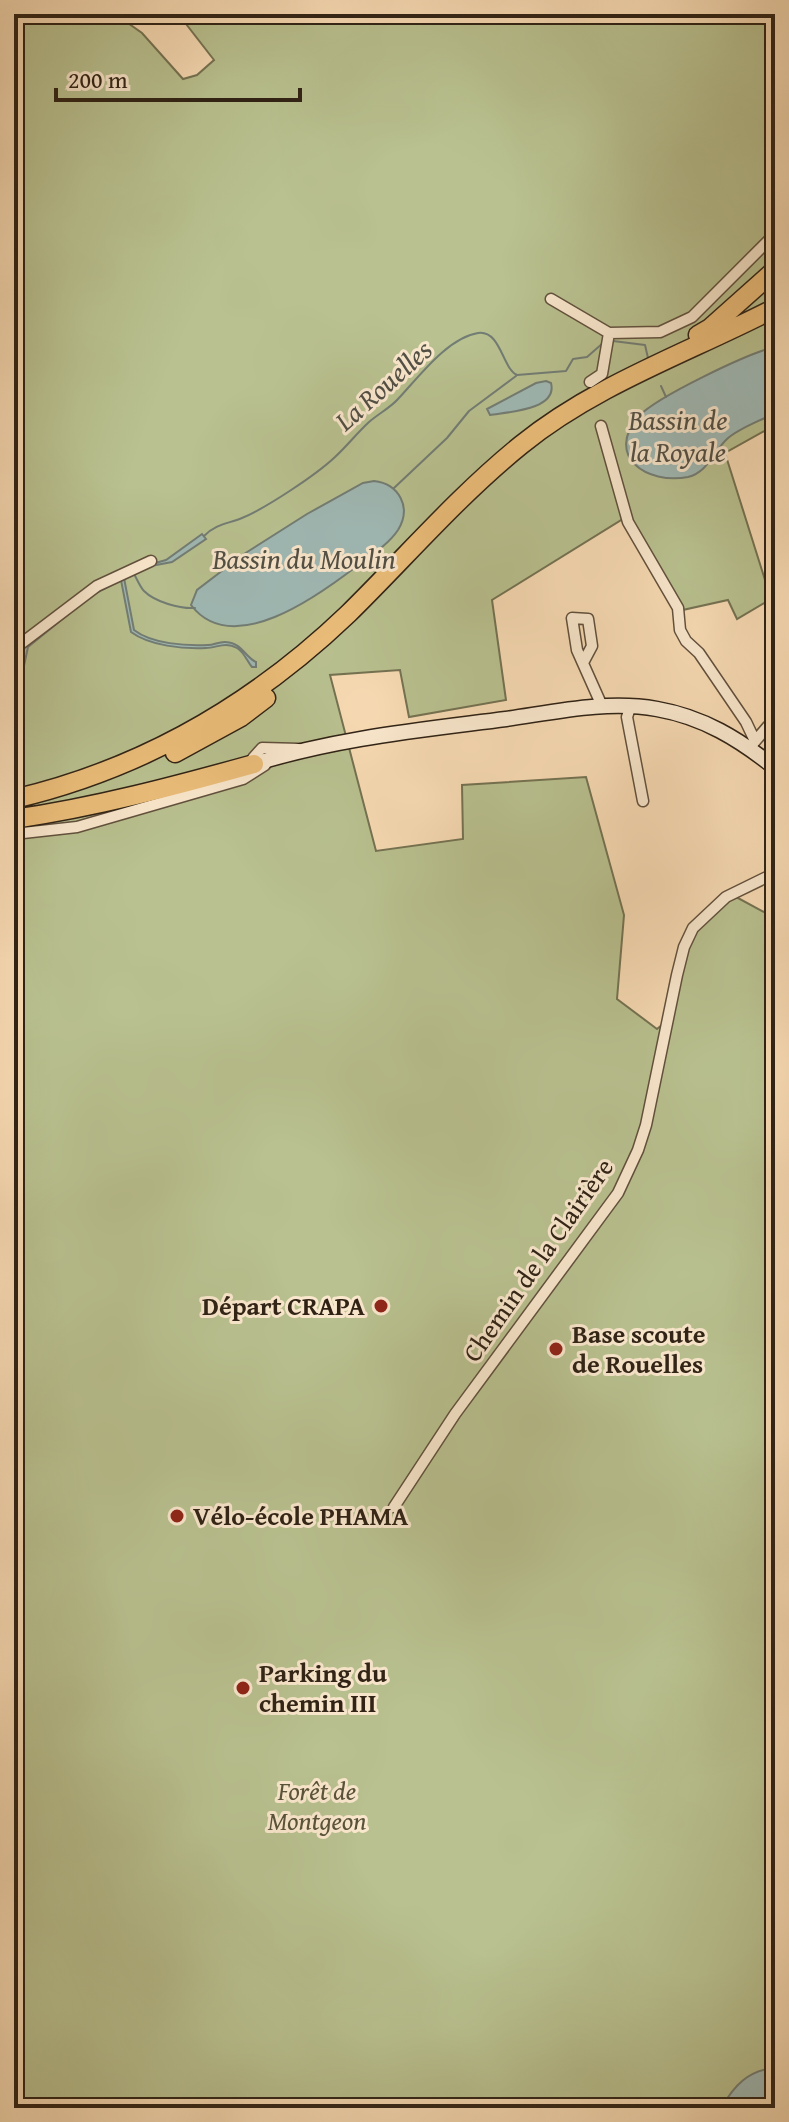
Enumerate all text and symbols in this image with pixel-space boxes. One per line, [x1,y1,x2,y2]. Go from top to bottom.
scale bar [56,52,300,102]
text: 200 m [68,62,128,97]
water label: La Rouelles [324,330,441,440]
water label: Bassin de la Royale [628,399,727,472]
water label: Bassin du Moulin [211,538,396,579]
street label: Chemin de la Clairière [453,1150,623,1369]
place label: Départ CRAPA [202,1286,365,1325]
marker: Départ CRAPA [372,1297,390,1315]
place label: Base scoute de Rouelles [572,1314,706,1383]
marker: Base scoute de Rouelles [547,1340,565,1358]
place label: Vélo-école PHAMA [193,1496,409,1535]
marker: Vélo-école PHAMA [168,1507,186,1525]
place label: Parking du chemin III [259,1653,387,1722]
marker: Parking du chemin III [234,1679,252,1697]
park label: Forêt de Montgeon [268,1771,366,1840]

